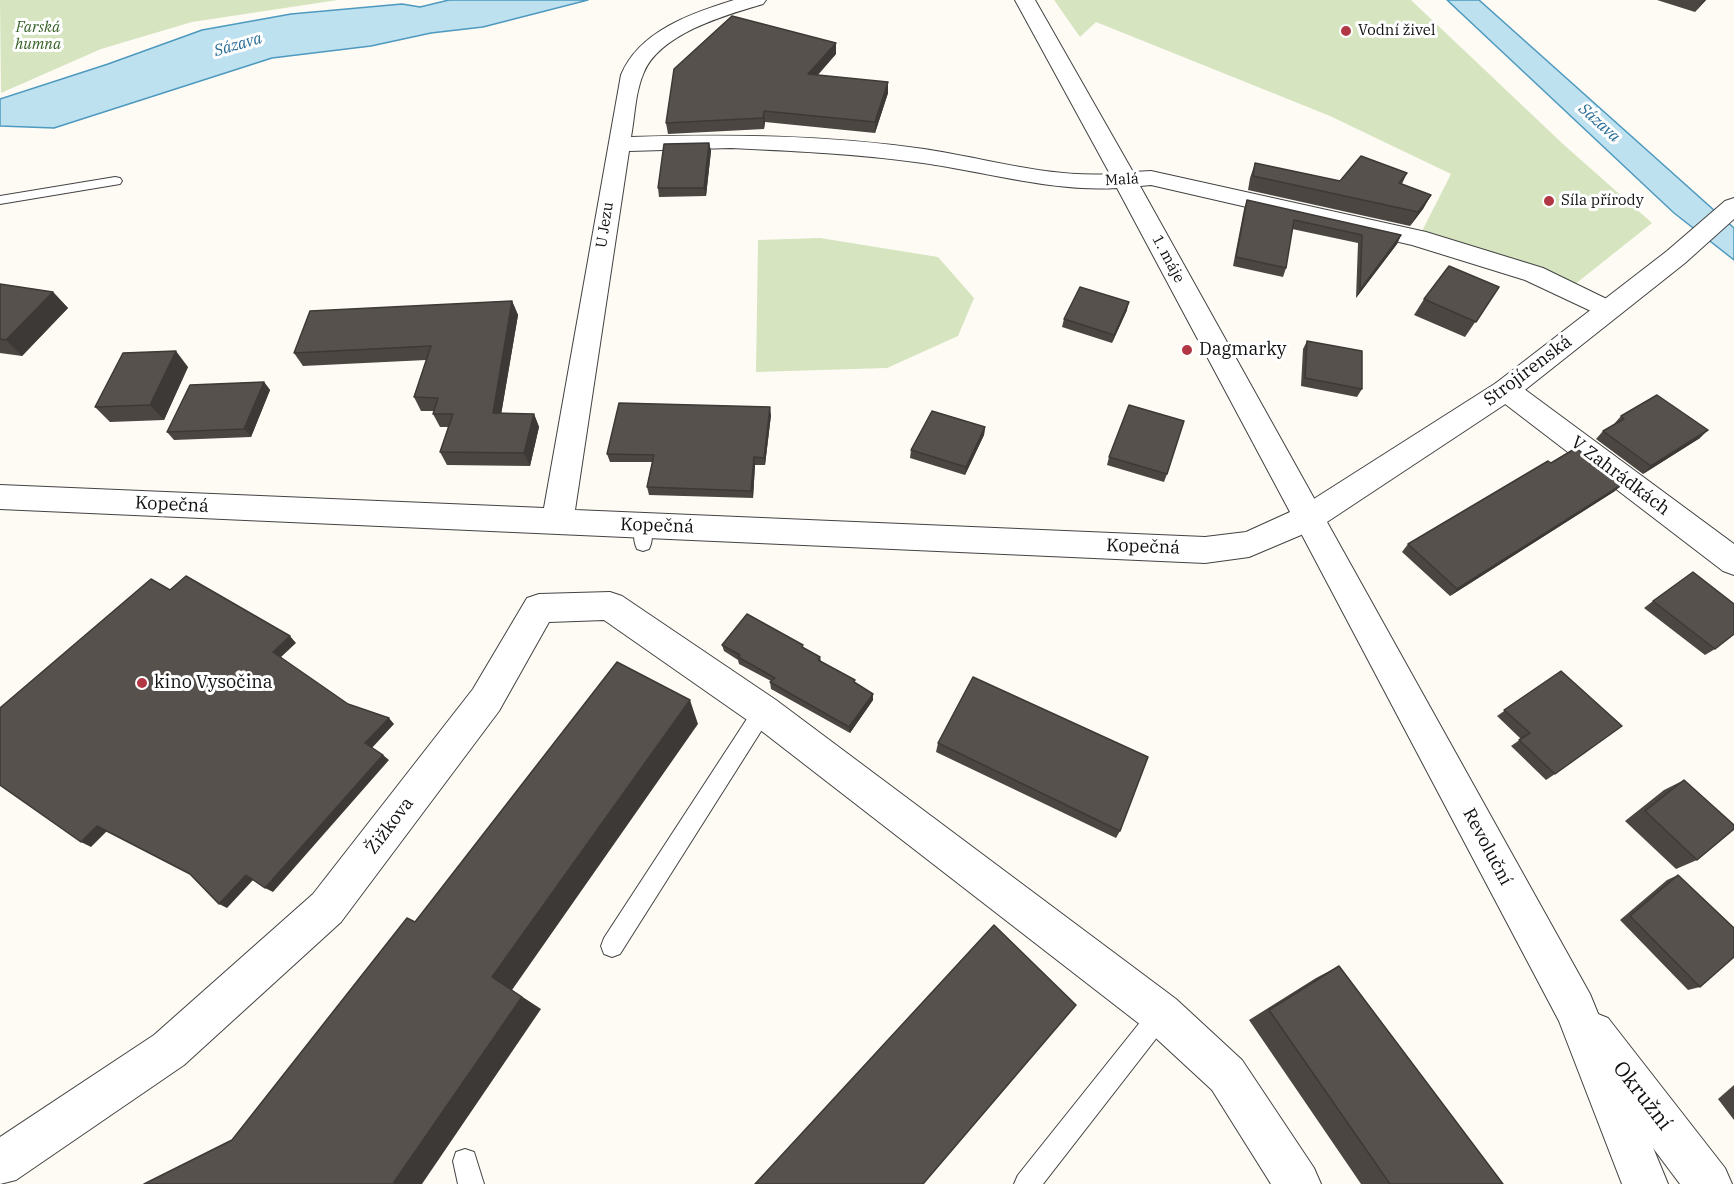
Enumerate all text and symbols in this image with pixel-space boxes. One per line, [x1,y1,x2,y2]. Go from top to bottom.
park label: Farská humna [15,19,61,54]
place label: Vodní živel [1358,22,1435,40]
marker: Vodní živel [1339,24,1353,38]
water label: Sázava [212,29,264,61]
water label: Sázava [1574,99,1624,147]
street label: Malá [1105,170,1139,190]
place label: Síla přírody [1561,192,1644,210]
marker: Síla přírody [1542,194,1556,208]
street label: U Jezu [593,201,617,249]
street label: 1. máje [1148,232,1188,286]
street label: Strojírenská [1480,331,1576,411]
place label: Dagmarky [1199,339,1286,361]
marker: Dagmarky [1180,343,1194,357]
street label: V Zahrádkách [1566,432,1674,520]
street label: Kopečná [135,492,209,518]
street label: Kopečná [620,514,694,538]
street label: Kopečná [1106,535,1180,559]
place label: kino Vysočina [154,672,273,694]
marker: kino Vysočina [135,676,149,690]
street label: Žižkova [362,793,418,859]
street label: Revoluční [1458,805,1516,889]
street label: Okružní [1607,1056,1677,1136]

